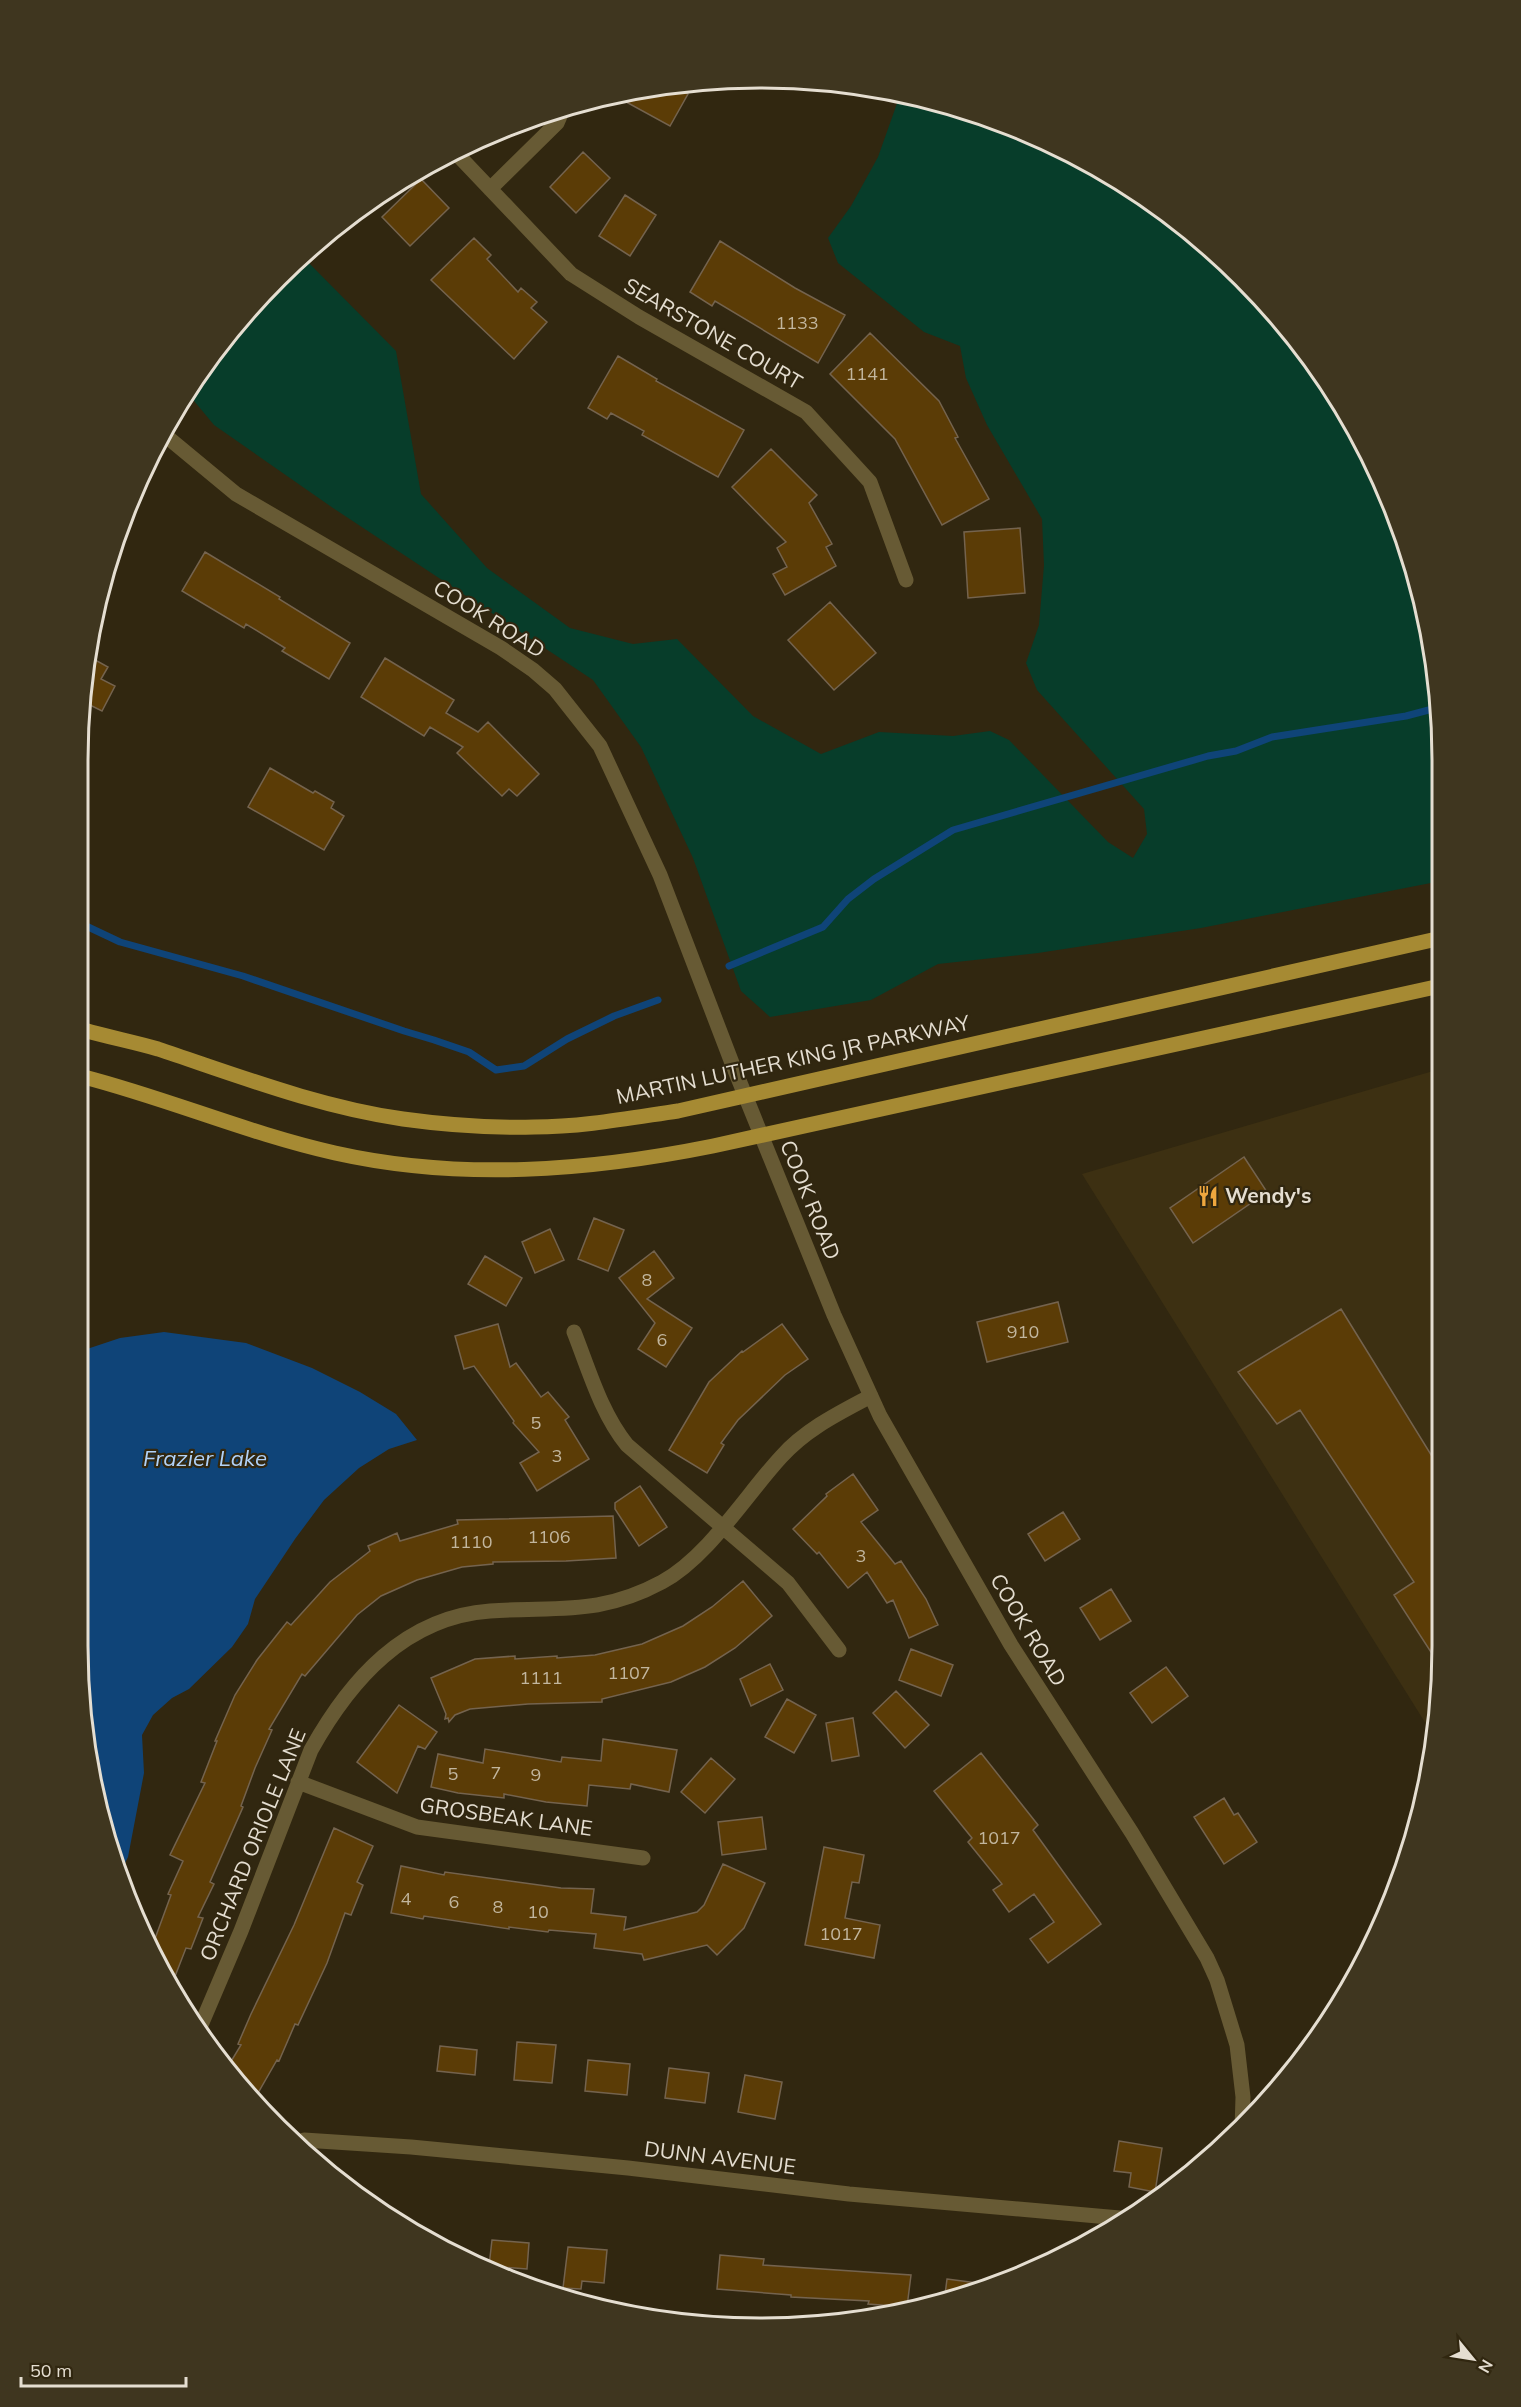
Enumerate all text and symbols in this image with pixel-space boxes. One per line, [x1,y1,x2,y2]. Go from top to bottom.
street label: SEARSTONE COURT [620,271,808,395]
house number: 1133 [775,311,819,334]
house number: 1141 [845,362,889,385]
street label: COOK ROAD [429,574,550,663]
street label: MARTIN LUTHER KING JR PARKWAY [614,1009,972,1109]
street label: COOK ROAD [775,1136,847,1263]
place label: Wendy's [1225,1182,1311,1208]
restaurant icon: Wendy's [1196,1184,1220,1208]
house number: 8 [642,1268,652,1291]
house number: 910 [1007,1320,1039,1343]
house number: 6 [657,1328,667,1351]
house number: 5 [531,1411,542,1434]
water label: Frazier Lake [143,1444,267,1472]
house number: 3 [552,1444,562,1467]
house number: 1106 [527,1525,571,1548]
house number: 1110 [449,1530,493,1553]
house number: 3 [856,1544,866,1567]
street label: COOK ROAD [985,1569,1073,1690]
house number: 1107 [607,1661,651,1684]
house number: 1111 [519,1666,563,1689]
street label: ORCHARD ORIOLE LANE [193,1725,311,1965]
house number: 7 [491,1761,501,1784]
house number: 5 [448,1762,459,1785]
house number: 9 [531,1763,541,1786]
street label: GROSBEAK LANE [418,1791,594,1841]
house number: 1017 [977,1826,1021,1849]
house number: 4 [401,1887,412,1910]
house number: 6 [449,1890,459,1913]
house number: 8 [493,1895,503,1918]
house number: 10 [527,1900,549,1923]
house number: 1017 [819,1922,863,1945]
street label: DUNN AVENUE [643,2135,797,2179]
north arrow [1443,2329,1503,2389]
scale bar [21,2350,186,2388]
text: N [1474,2356,1498,2377]
text: 50 m [30,2359,72,2382]

